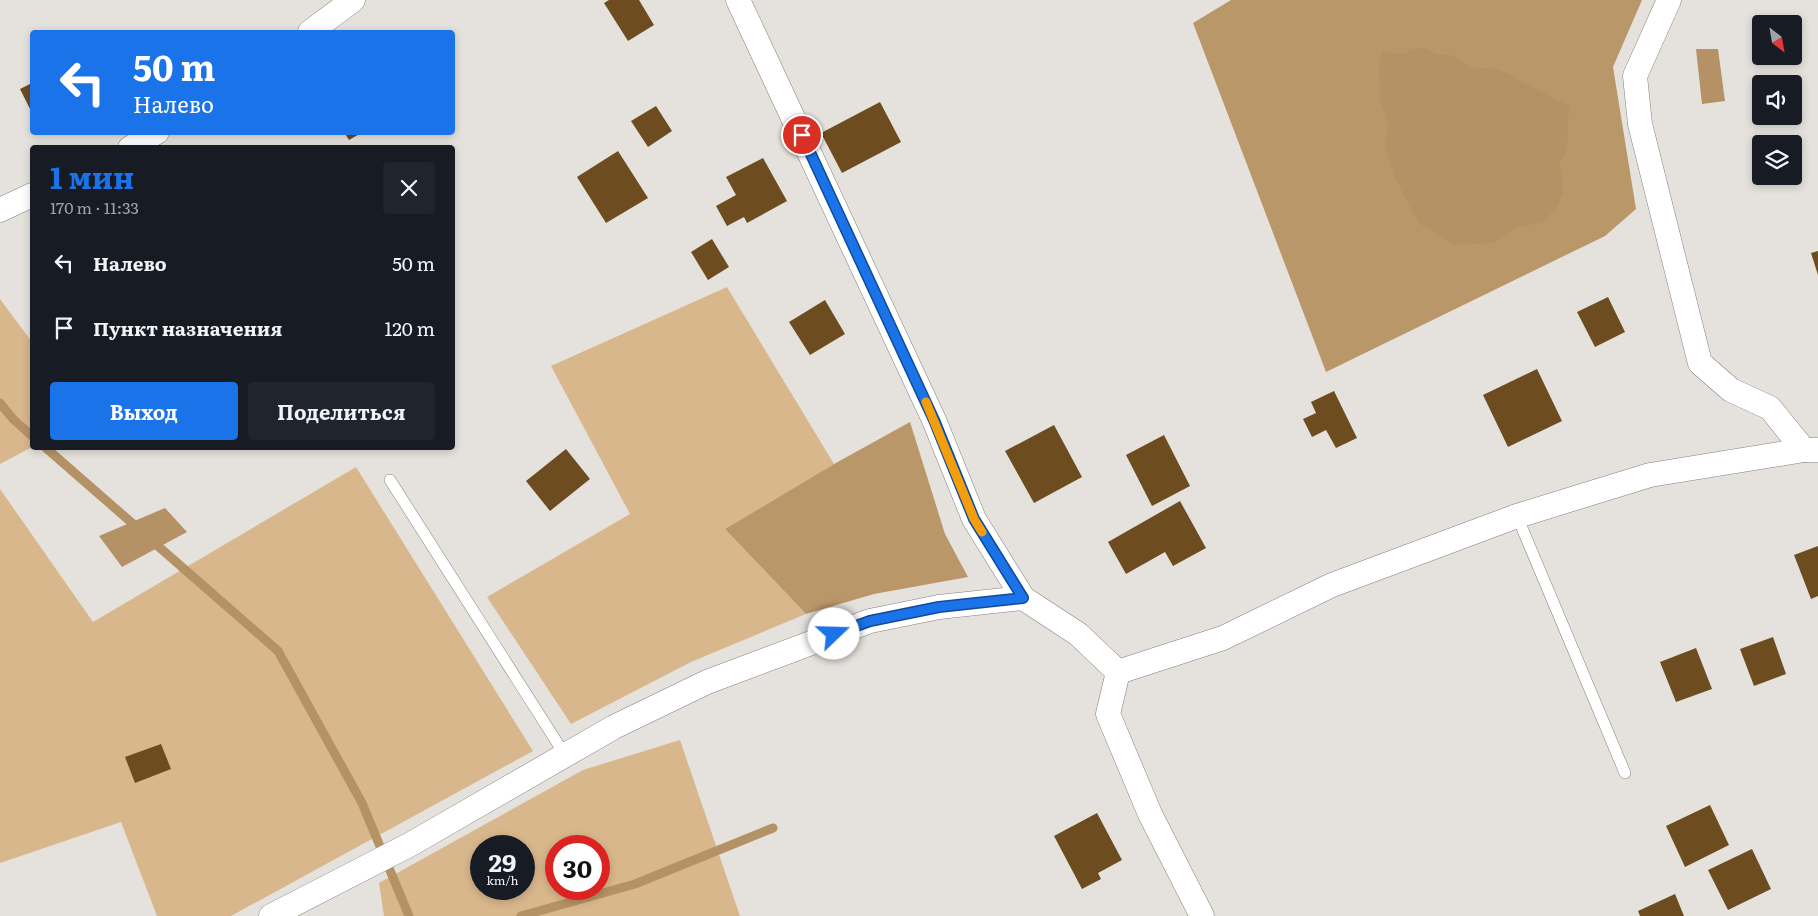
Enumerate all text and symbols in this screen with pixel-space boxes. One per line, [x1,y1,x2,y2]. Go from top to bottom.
north arrow [1752,15,1802,65]
map controls [1752,15,1802,185]
text: 50 m [133,40,216,92]
icon: left [50,50,115,115]
button: sound [1752,75,1802,125]
text: Налево [133,87,214,120]
pin [781,114,823,156]
icon: arrive [788,121,816,149]
button: layers [1752,135,1802,185]
text: 1 мин [50,154,134,198]
button: close [383,162,435,214]
text: 170 m · 11:33 [50,195,139,219]
icon: left [50,249,78,277]
text: Налево [93,249,167,277]
text: 50 m [392,249,435,277]
icon: arrive [50,314,78,342]
text: Пункт назначения [93,314,282,342]
text: 120 m [384,314,435,342]
button: Выход [50,382,238,440]
button: Поделиться [248,382,435,440]
position arrow [807,607,859,659]
speed limit sign: 30 [545,835,610,900]
text: 29 [489,843,516,880]
text: km/h [487,871,518,889]

